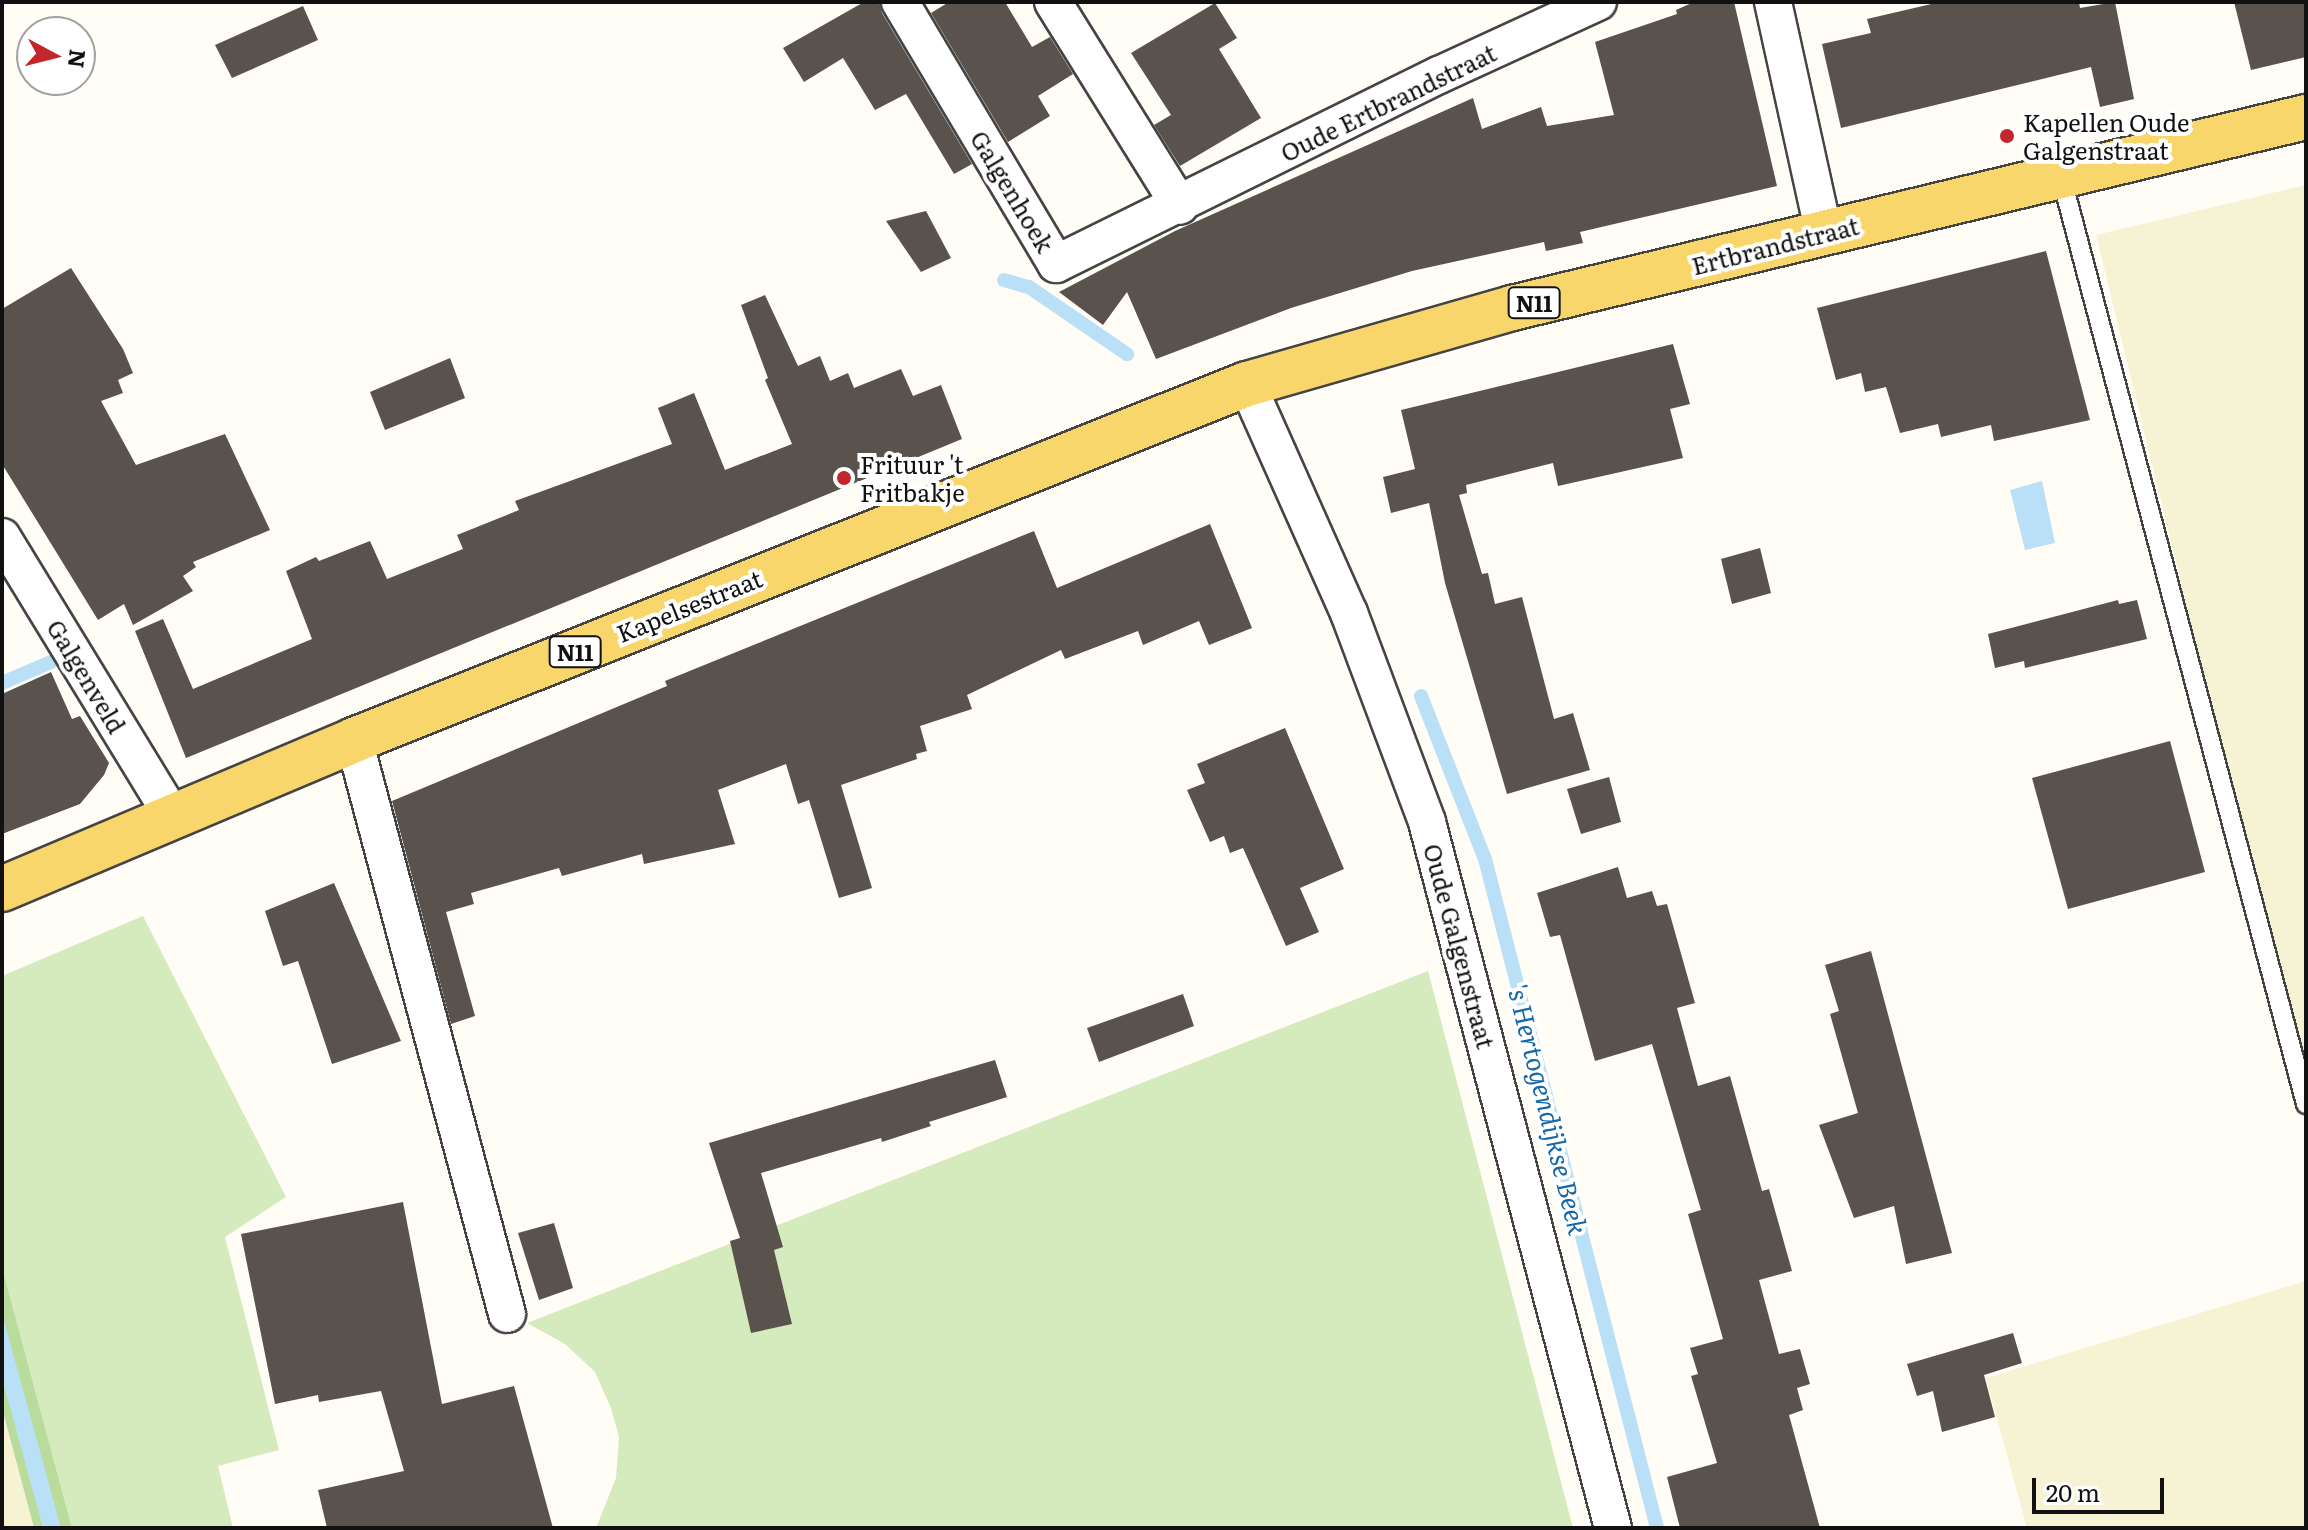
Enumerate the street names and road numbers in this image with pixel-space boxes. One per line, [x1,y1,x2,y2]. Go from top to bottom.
street label: Oude Ertbrandstraat [1275,37,1501,167]
street label: Galgenhoek [965,125,1061,257]
street label: Ertbrandstraat [1688,210,1862,280]
road number: N11 [1506,285,1562,321]
street label: Kapelsestraat [612,563,766,647]
street label: Galgenveld [42,614,132,738]
road number: N11 [547,634,603,670]
street label: Oude Galgenstraat [1419,840,1501,1052]

